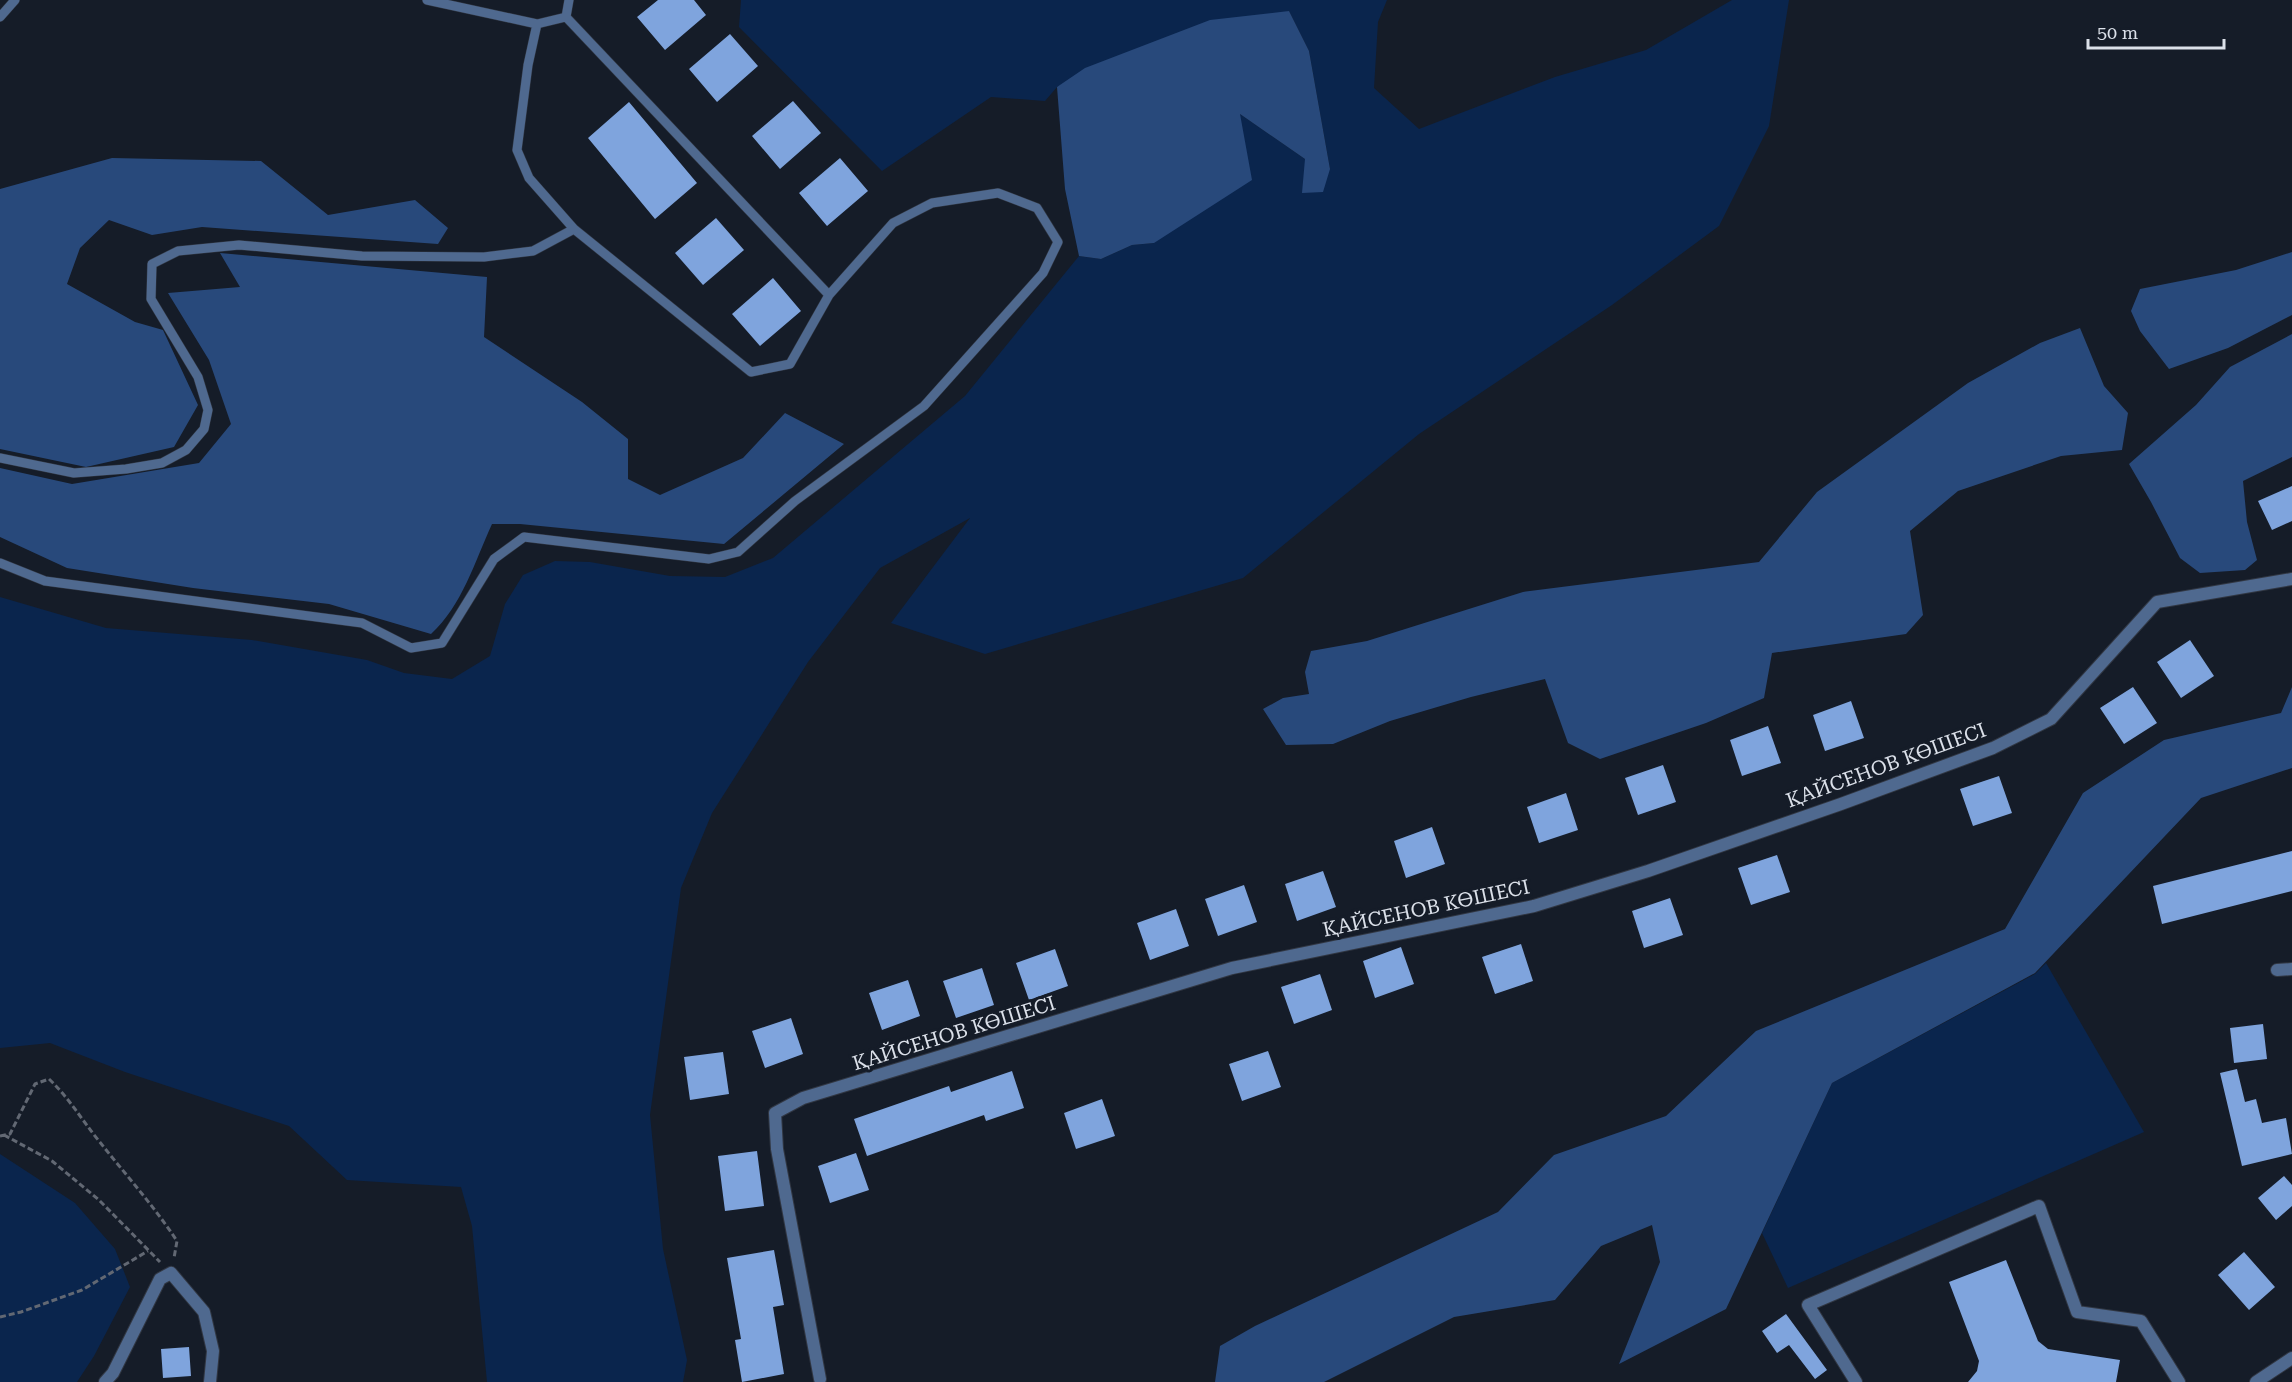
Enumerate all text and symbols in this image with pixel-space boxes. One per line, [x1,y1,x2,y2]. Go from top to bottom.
scale bar [2088,12,2224,50]
text: 50 m [2097,22,2138,43]
street label: ҚАЙСЕНОВ КӨШЕСІ [1783,718,1989,812]
street label: ҚАЙСЕНОВ КӨШЕСІ [1320,874,1532,942]
street label: ҚАЙСЕНОВ КӨШЕСІ [850,991,1058,1075]

